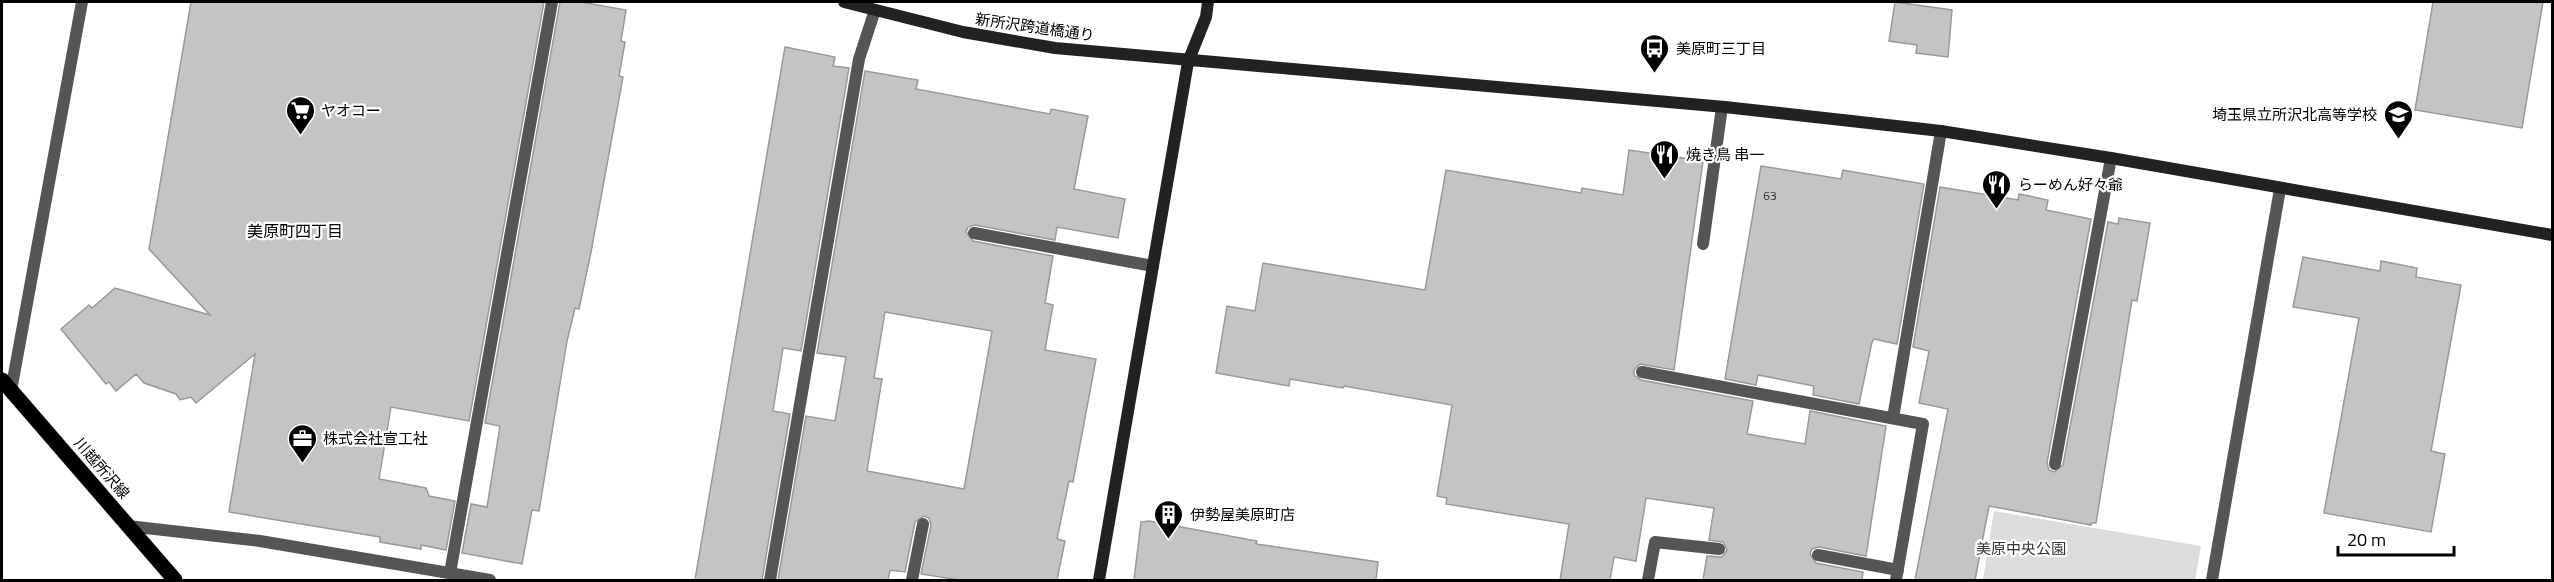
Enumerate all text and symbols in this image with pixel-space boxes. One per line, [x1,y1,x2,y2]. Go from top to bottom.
street label: 新所沢跨道橋通り [974,7,1096,47]
bus stop icon: 美原町三丁目 [1639,32,1671,74]
place label: 美原町三丁目 [1676,37,1766,60]
supermarket icon: ヤオコー [284,94,316,136]
school or university icon: 埼玉県立所沢北高等学校 [2382,98,2414,140]
place label: ヤオコー [321,99,381,122]
place label: 埼玉県立所沢北高等学校 [2212,103,2377,126]
restaurant icon: 焼き鳥 串一 [1649,138,1681,180]
place label: 焼き鳥 串一 [1686,143,1764,166]
restaurant icon: らーめん好々爺 [1981,168,2013,210]
place label: らーめん好々爺 [2018,173,2123,196]
house number: 63 [1763,186,1777,205]
district label: 美原町四丁目 [247,219,343,243]
office icon: 株式会社宣工社 [286,422,318,464]
place label: 株式会社宣工社 [323,427,428,450]
street label: 川越所沢線 [69,432,135,504]
building icon: 伊勢屋美原町店 [1153,498,1185,540]
place label: 伊勢屋美原町店 [1190,503,1295,526]
scale bar [2338,519,2454,557]
text: 20 m [2347,526,2386,553]
park label: 美原中央公園 [1976,537,2066,560]

